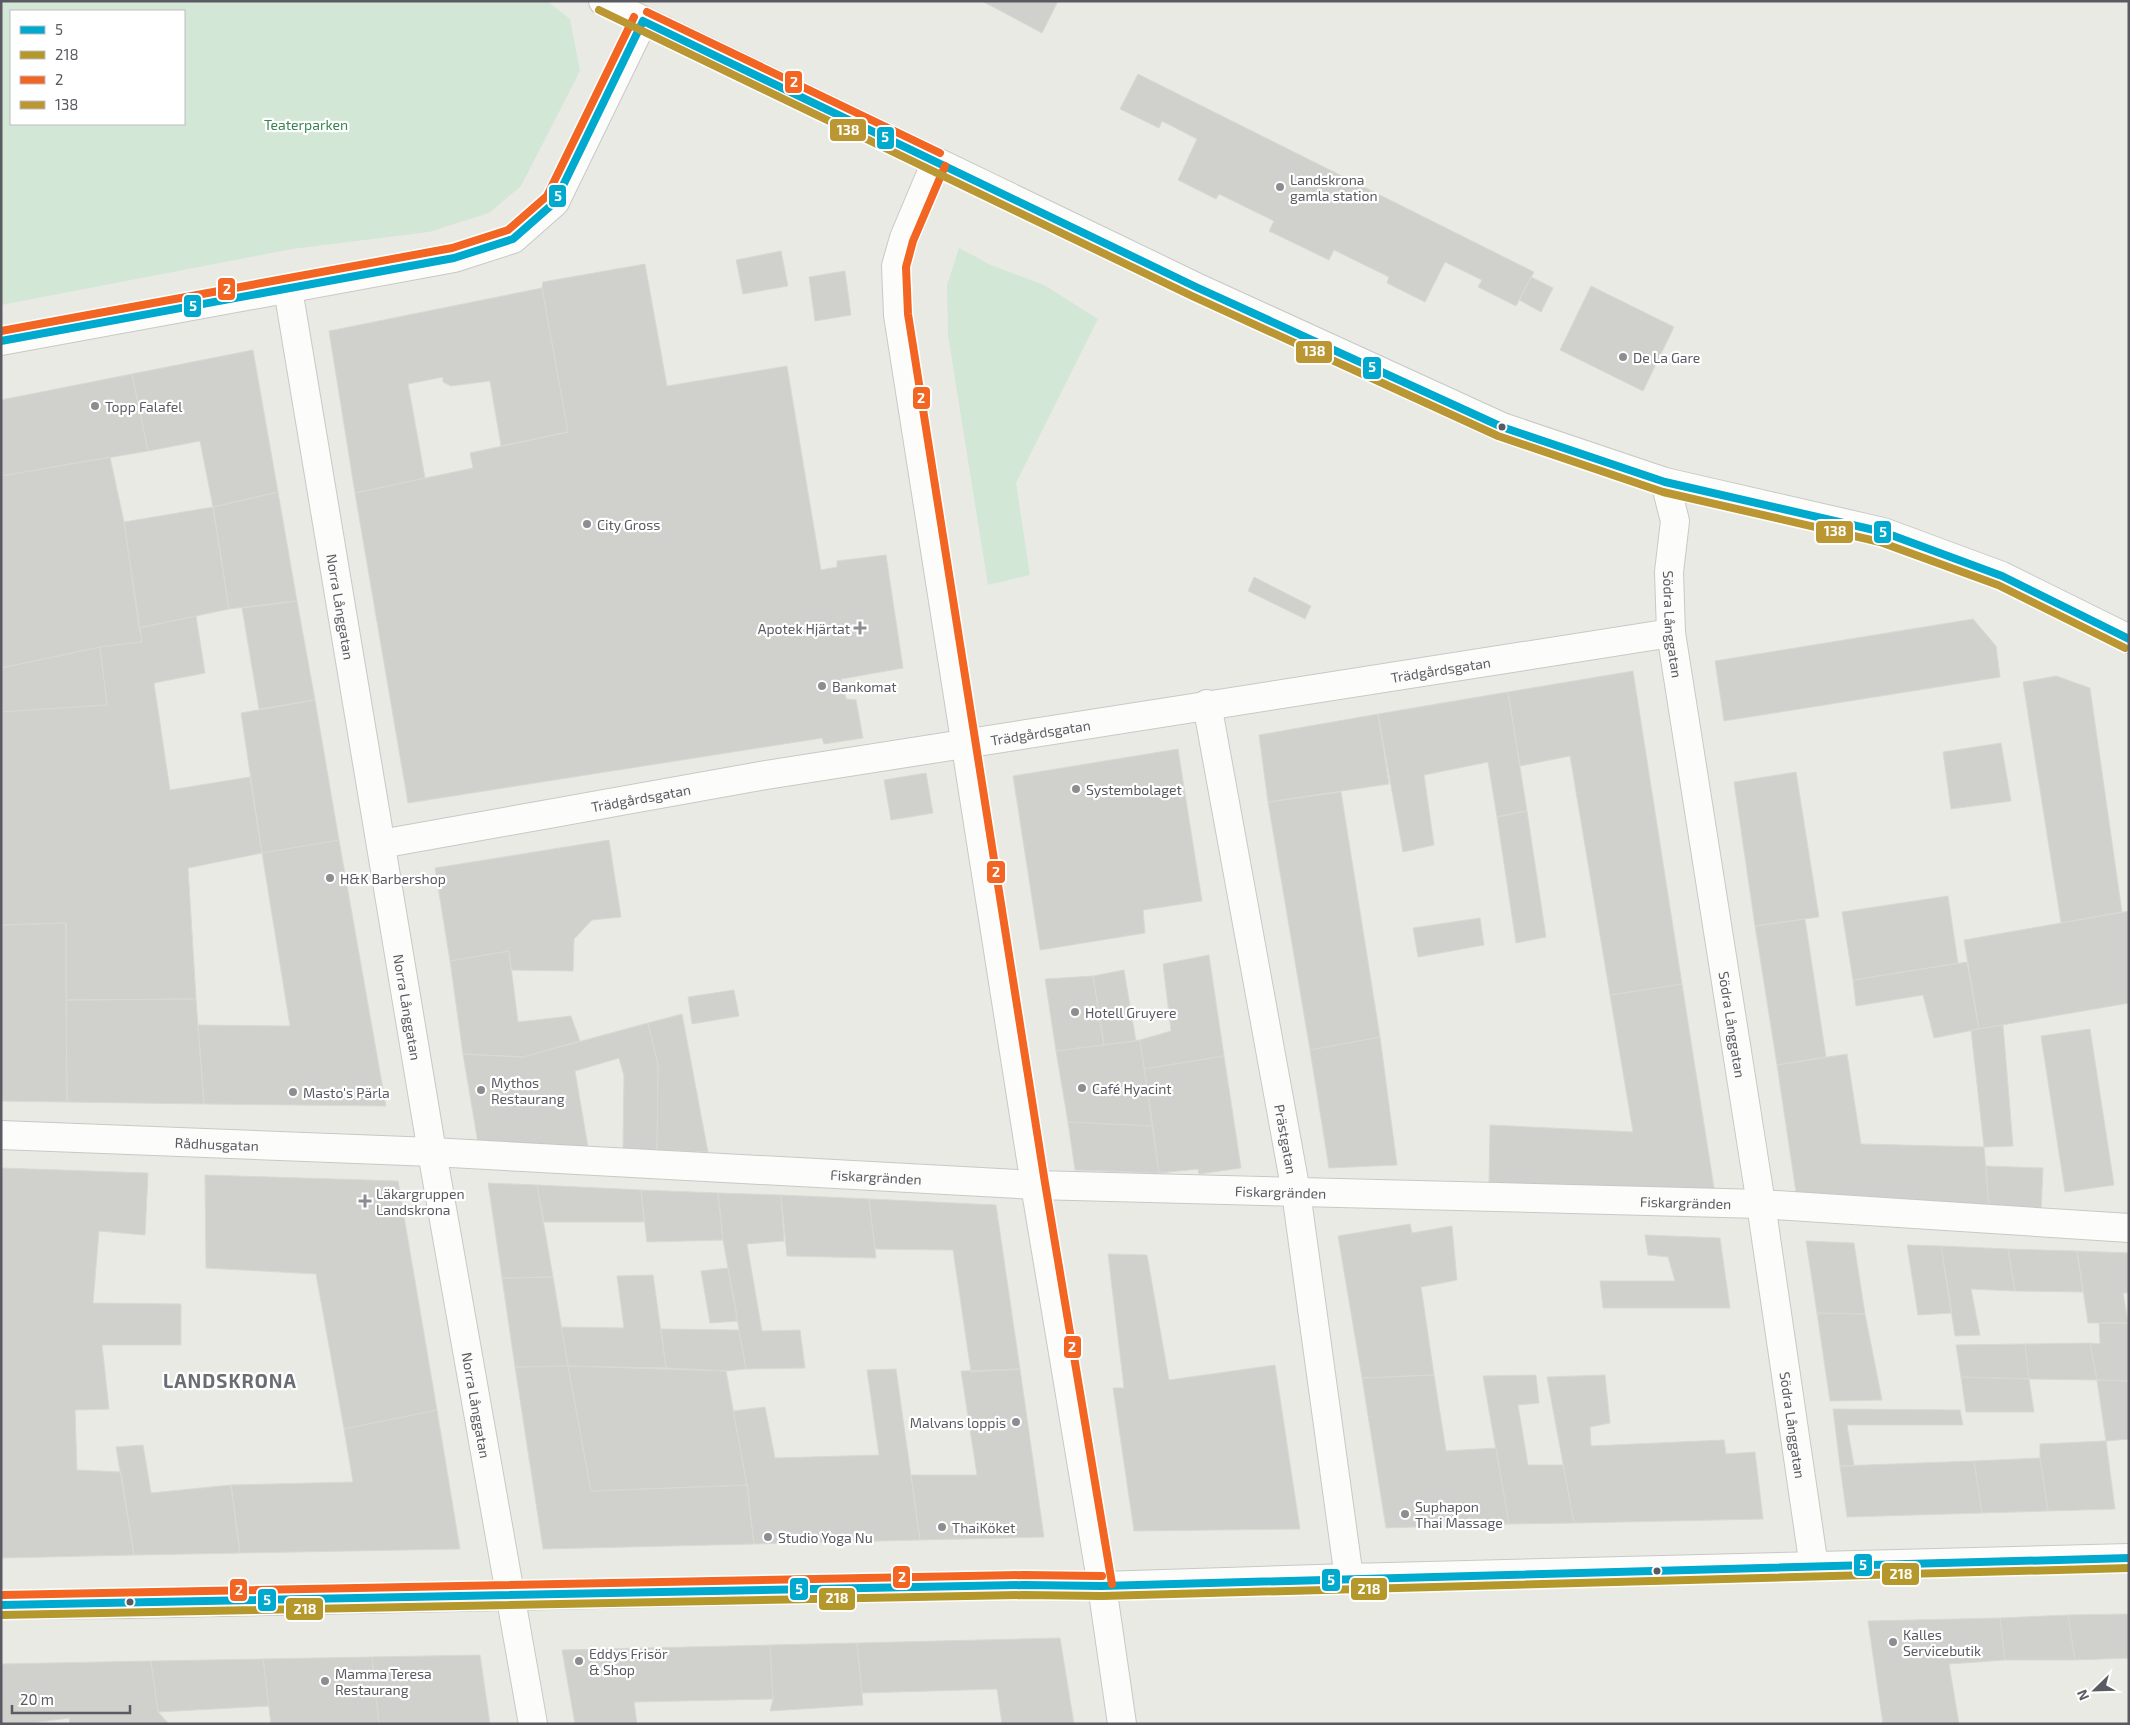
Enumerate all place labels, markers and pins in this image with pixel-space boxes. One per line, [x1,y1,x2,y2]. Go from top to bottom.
place label: Landskrona gamla station [1290,171,1378,204]
marker: Landskrona gamla station [1274,181,1286,193]
place label: De La Gare [1633,349,1700,366]
marker: De La Gare [1617,351,1629,363]
place label: Topp Falafel [105,398,183,415]
marker: Topp Falafel [89,400,101,412]
unlabelled marker [1497,422,1507,432]
place label: City Gross [597,516,660,533]
marker: City Gross [581,518,593,530]
place label: Apotek Hjärtat [758,620,850,637]
marker: Apotek Hjärtat [854,622,866,634]
place label: Bankomat [832,678,897,695]
marker: Bankomat [816,680,828,692]
place label: Systembolaget [1086,781,1182,798]
marker: Systembolaget [1070,783,1082,795]
place label: H&K Barbershop [340,870,446,887]
marker: H&K Barbershop [324,872,336,884]
place label: Hotell Gruyere [1085,1004,1176,1021]
marker: Hotell Gruyere [1069,1006,1081,1018]
place label: Mythos Restaurang [491,1074,565,1107]
place label: Café Hyacint [1092,1080,1172,1097]
marker: Café Hyacint [1076,1082,1088,1094]
place label: Masto's Pärla [303,1084,390,1101]
marker: Mythos Restaurang [475,1084,487,1096]
marker: Masto's Pärla [287,1086,299,1098]
place label: Läkargruppen Landskrona [376,1185,465,1218]
marker: Läkargruppen Landskrona [358,1194,372,1208]
place label: Malvans loppis [910,1414,1006,1431]
marker: Malvans loppis [1010,1416,1022,1428]
place label: Suphapon Thai Massage [1415,1498,1503,1531]
marker: Suphapon Thai Massage [1399,1508,1411,1520]
place label: ThaiKöket [952,1519,1015,1536]
marker: ThaiKöket [936,1521,948,1533]
place label: Studio Yoga Nu [778,1529,873,1546]
marker: Studio Yoga Nu [762,1531,774,1543]
unlabelled marker [1652,1566,1662,1576]
unlabelled marker [125,1597,135,1607]
place label: Kalles Servicebutik [1903,1626,1981,1659]
marker: Kalles Servicebutik [1887,1636,1899,1648]
place label: Eddys Frisör & Shop [589,1645,668,1678]
marker: Eddys Frisör & Shop [573,1655,585,1667]
place label: Mamma Teresa Restaurang [335,1665,432,1698]
marker: Mamma Teresa Restaurang [319,1675,331,1687]

